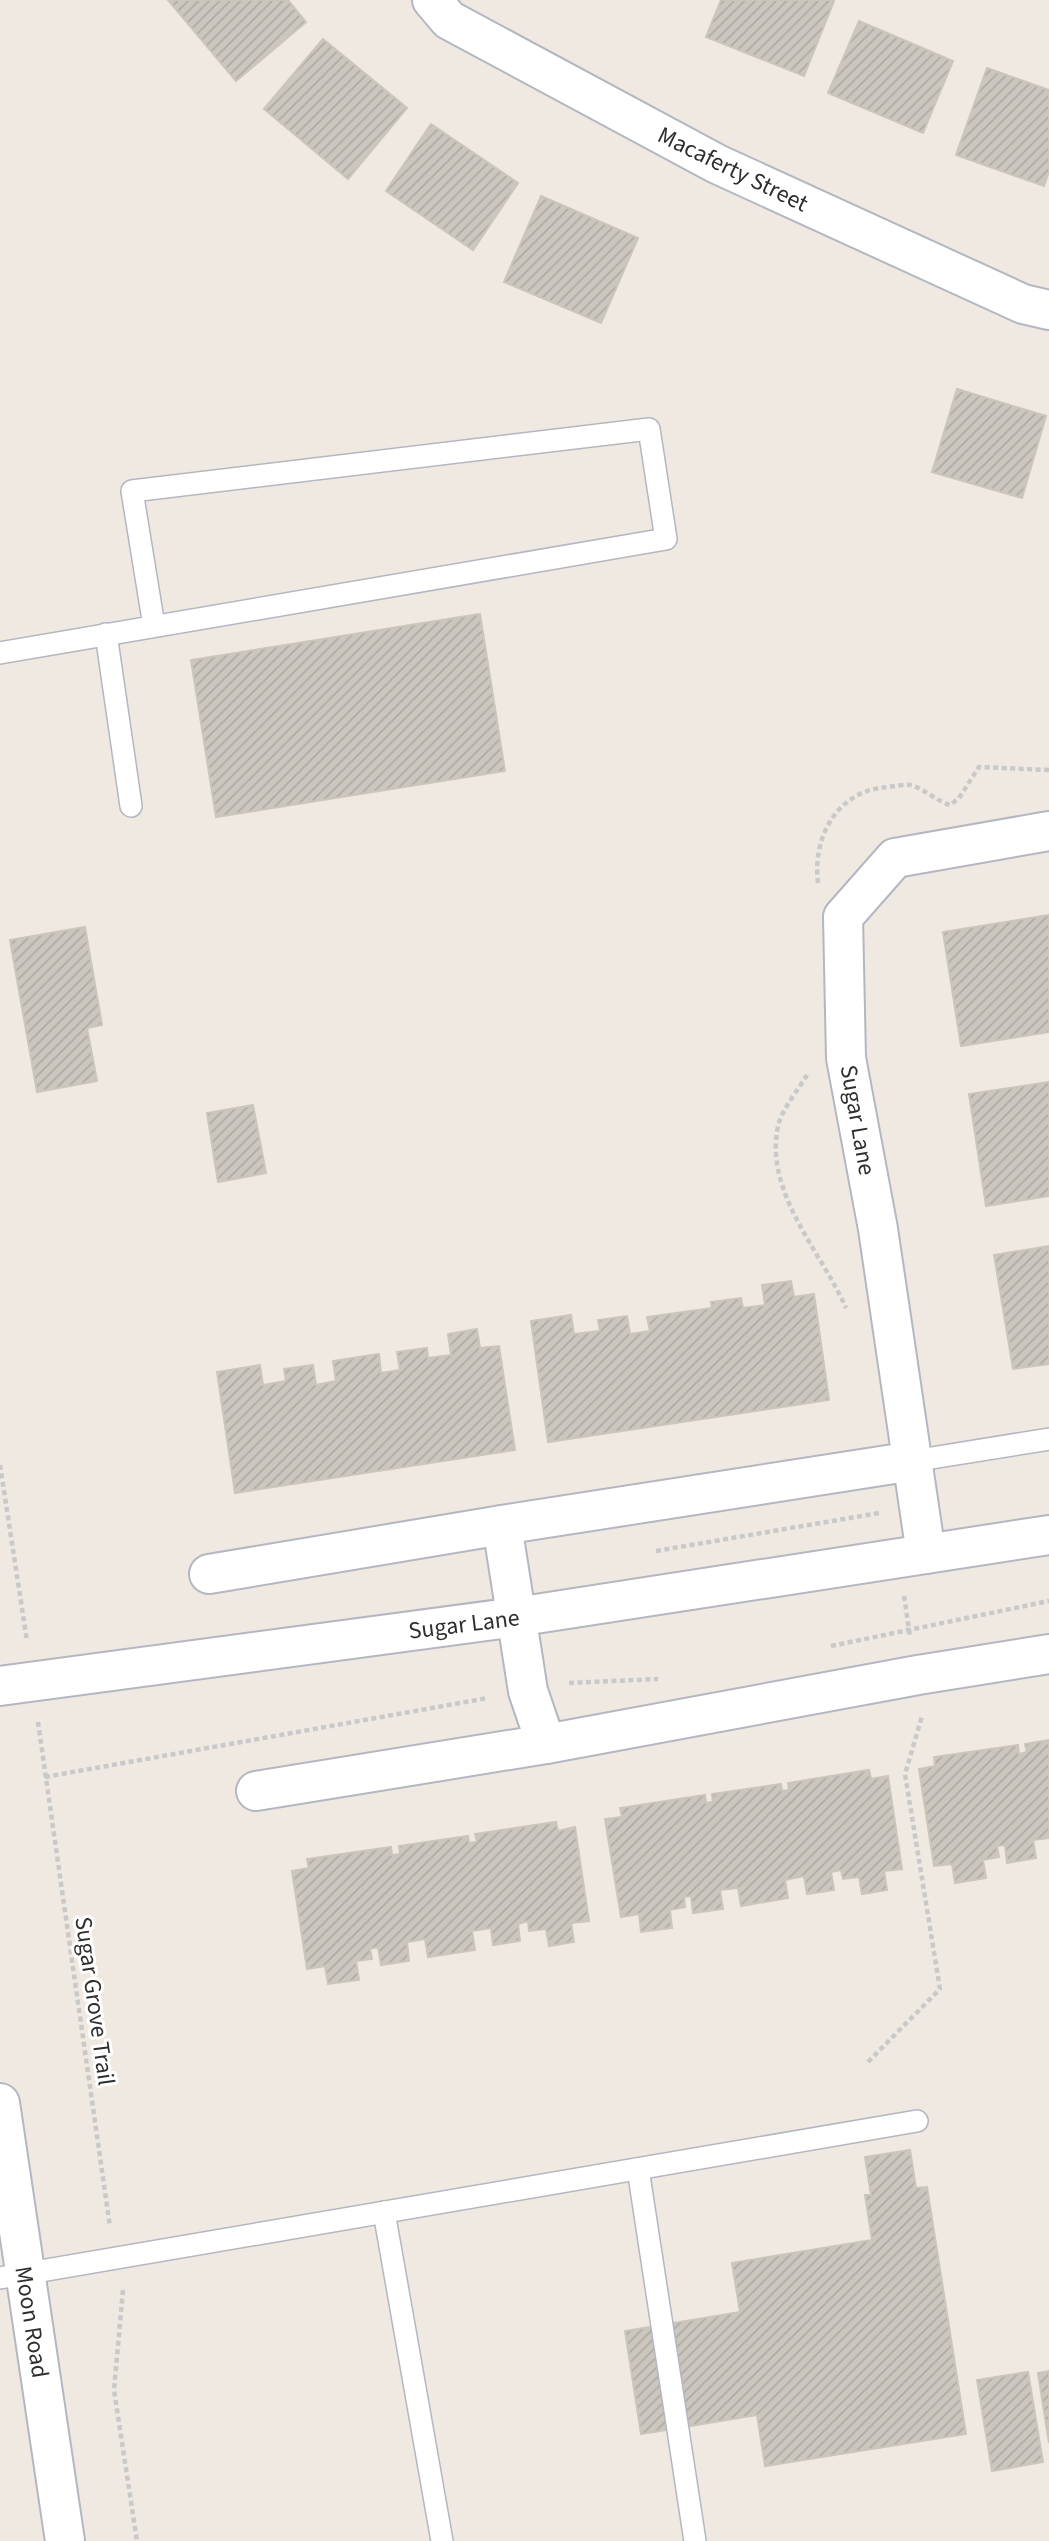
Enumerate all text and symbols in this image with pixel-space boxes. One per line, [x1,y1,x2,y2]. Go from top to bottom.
street label: Macaferty Street [652,118,814,221]
street label: Sugar Lane [831,1062,884,1178]
street label: Sugar Lane [407,1600,522,1649]
street label: Sugar Grove Trail [65,1914,124,2088]
street label: Moon Road [5,2264,58,2381]

